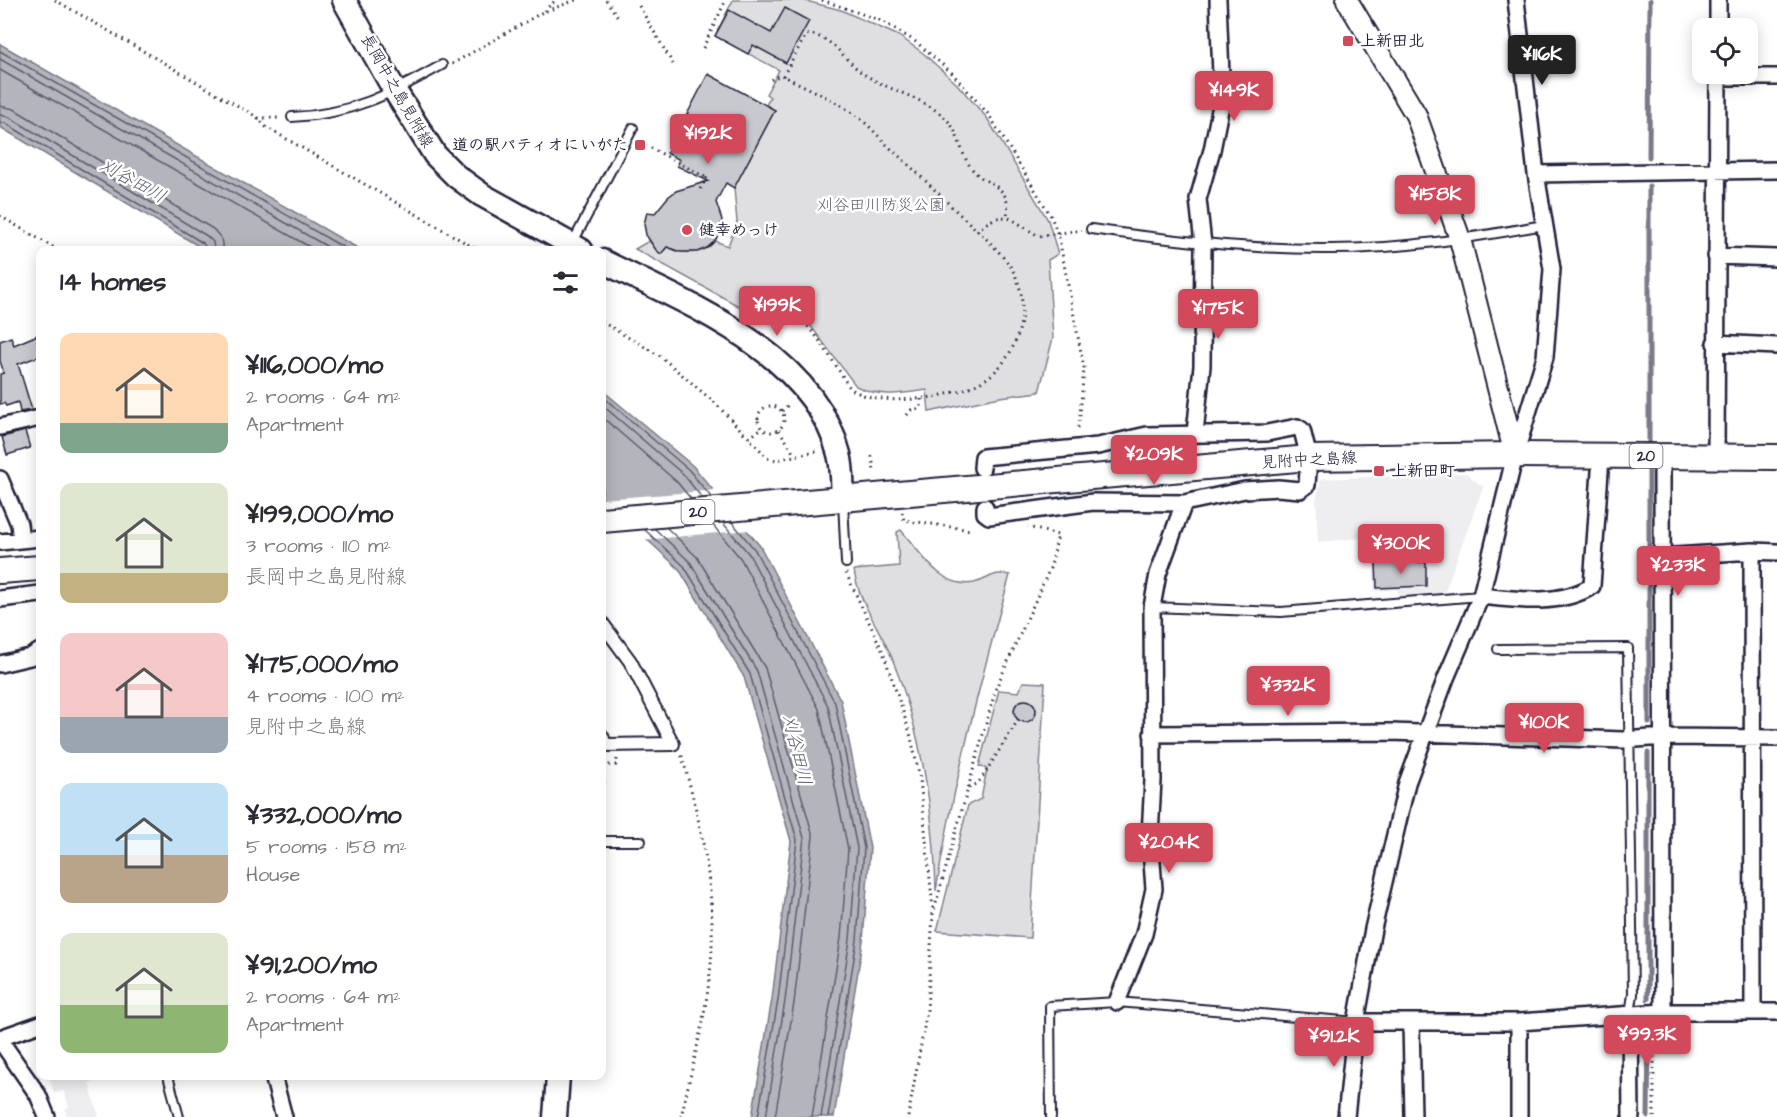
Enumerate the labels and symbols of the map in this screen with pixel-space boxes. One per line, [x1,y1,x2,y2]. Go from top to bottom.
street label: 長岡中之島見附線 [355,30,439,152]
place label: 上新田北 [1360,30,1424,52]
marker: 上新田北 [1341,34,1355,48]
pin: ¥116K [1500,35,1584,86]
pin: ¥149K [1192,71,1276,122]
pin: ¥192K [666,114,750,165]
place label: 道の駅パティオにいがた [452,134,628,156]
marker: 道の駅パティオにいがた [633,138,647,152]
water label: 刈谷田川 [95,153,171,209]
pin: ¥158K [1393,175,1477,226]
park label: 刈谷田川防災公園 [817,194,945,216]
place label: 健幸めっけ [699,219,779,241]
marker: 健幸めっけ [680,223,694,237]
pin: ¥199K [735,286,819,337]
pin: ¥175K [1176,289,1260,340]
pin: ¥209K [1112,435,1196,486]
road number: 20 [1630,444,1662,468]
street label: 見附中之島線 [1260,447,1358,473]
place label: 上新田町 [1391,460,1455,482]
marker: 上新田町 [1372,464,1386,478]
road number: 20 [682,500,714,524]
pin: ¥300K [1359,524,1443,575]
pin: ¥233K [1636,546,1720,597]
pin: ¥332K [1246,666,1330,717]
pin: ¥100K [1502,703,1586,754]
water label: 刈谷田川 [777,712,817,788]
pin: ¥204K [1127,823,1211,874]
pin: ¥99.3K [1598,1015,1696,1066]
pin: ¥91.2K [1285,1017,1383,1068]

